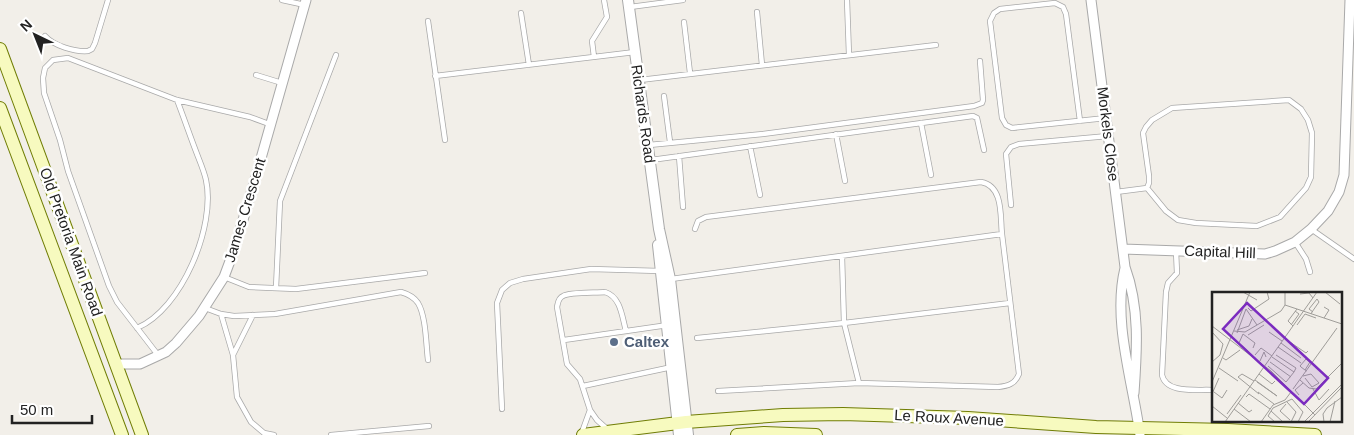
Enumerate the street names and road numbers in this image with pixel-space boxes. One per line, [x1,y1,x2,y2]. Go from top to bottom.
street label: Richards Road [628,64,659,164]
street label: Morkels Close [1094,86,1123,182]
street label: James Crescent [221,155,269,264]
street label: Old Pretoria Main Road [37,165,106,318]
street label: Capital Hill [1184,242,1256,261]
street label: Le Roux Avenue [894,406,1004,429]

